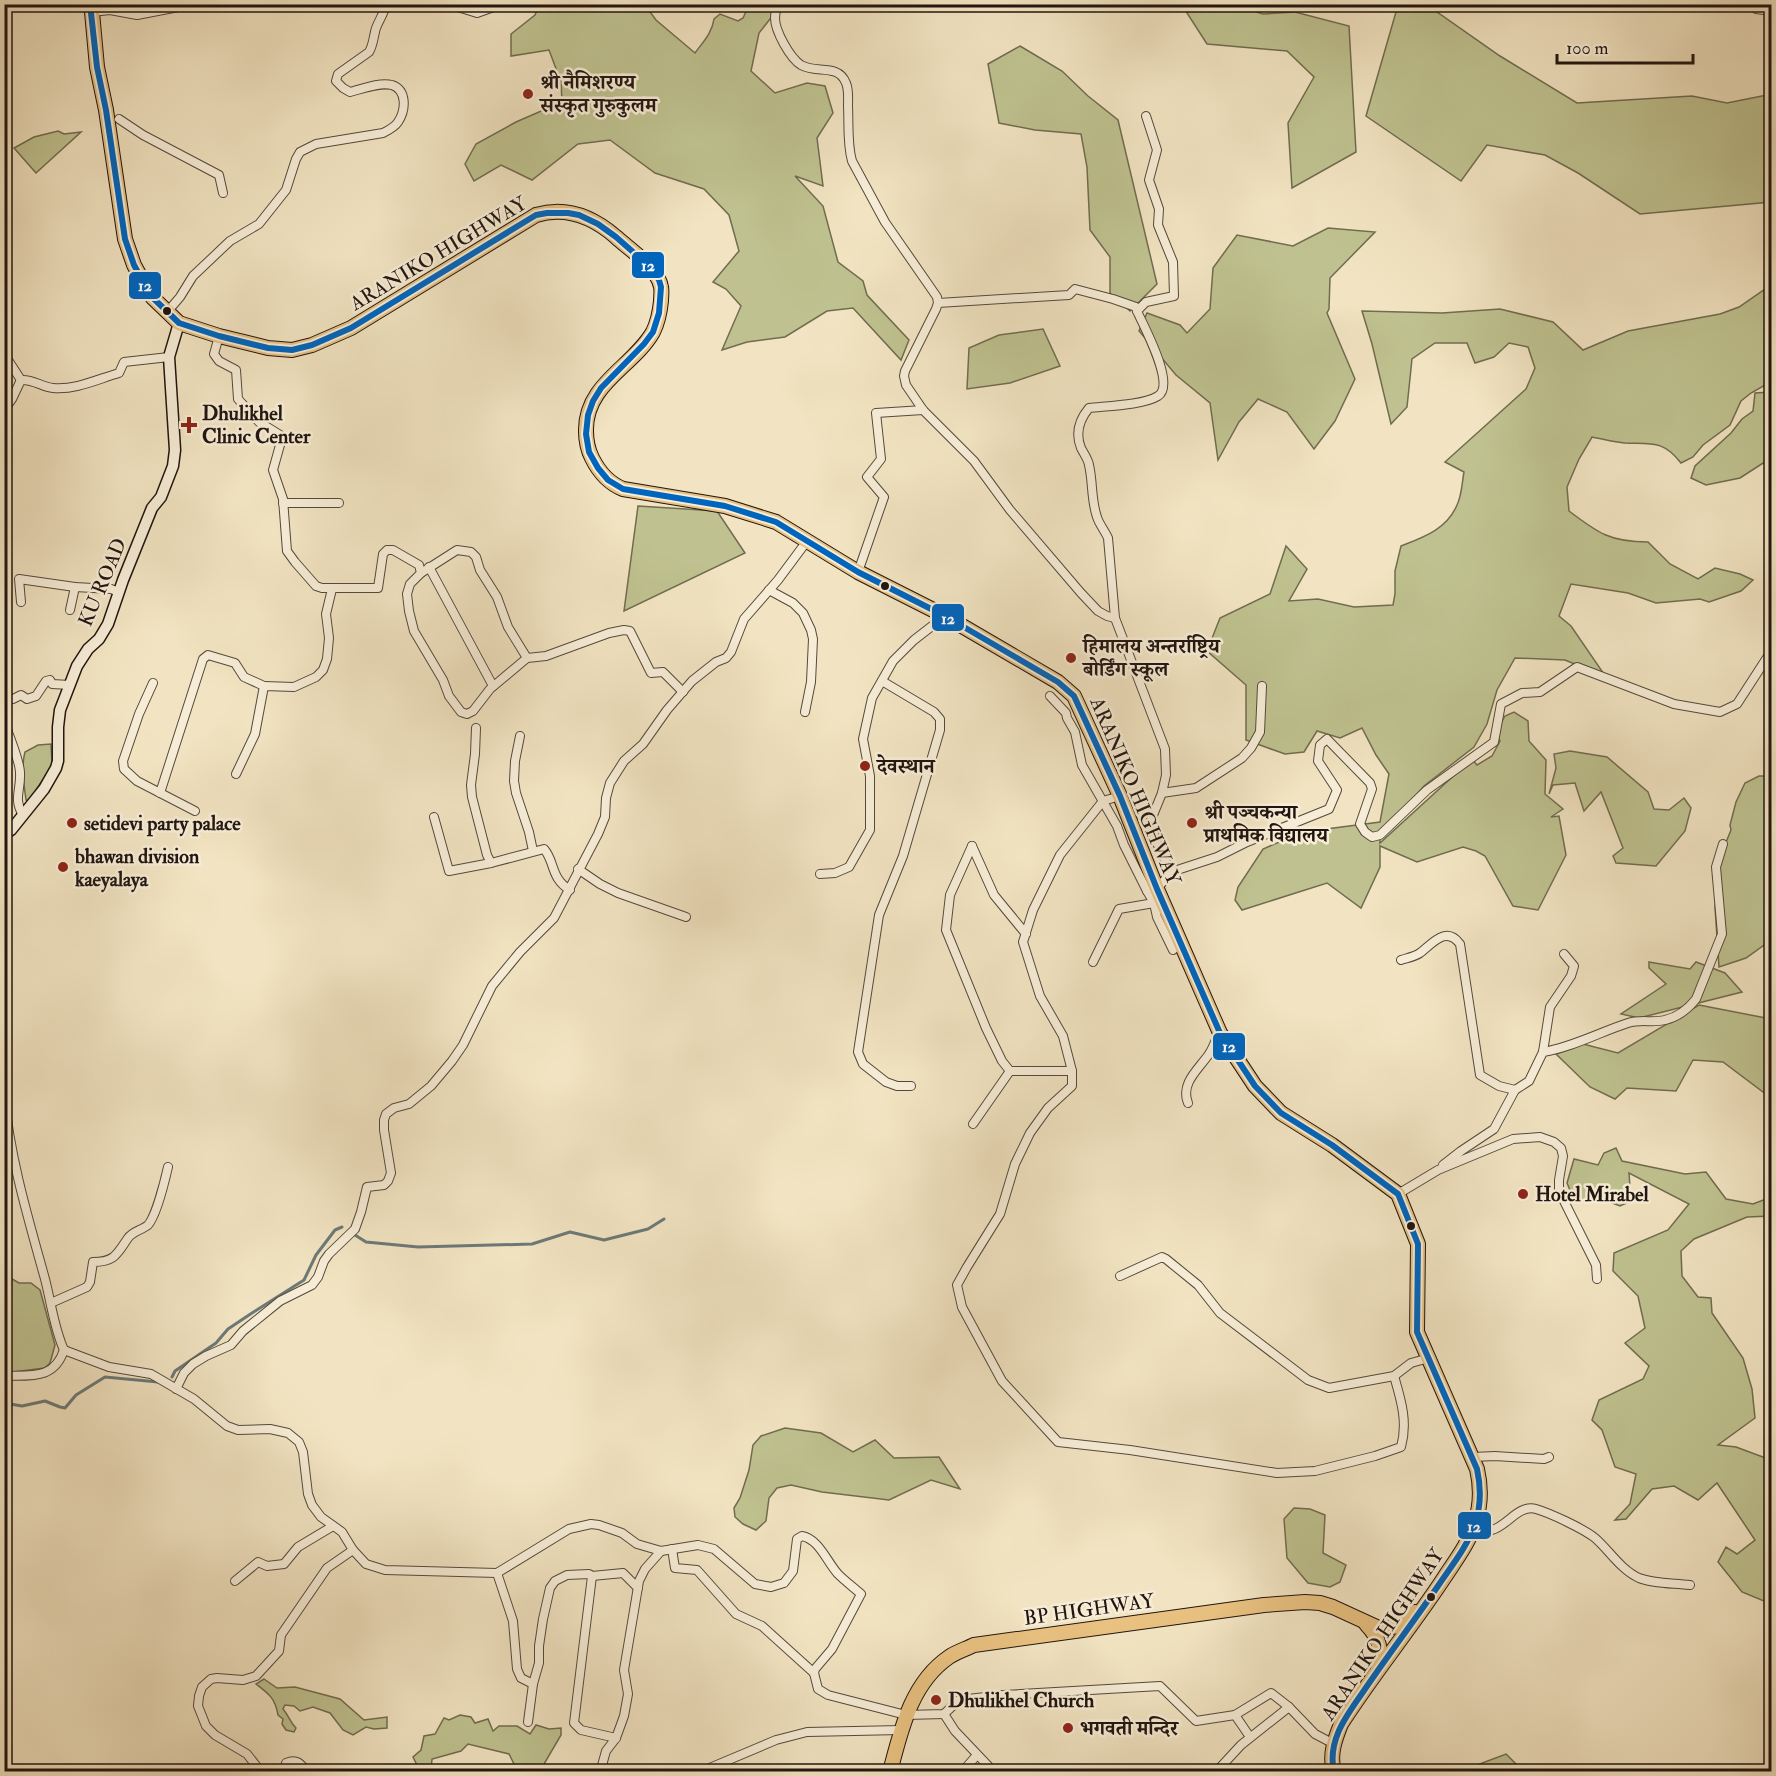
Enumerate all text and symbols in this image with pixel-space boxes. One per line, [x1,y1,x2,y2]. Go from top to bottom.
scale bar [1557,27,1694,65]
text: 100 m [1566,37,1609,60]
place label: श्री नैमिशरण्य संस्कृत गुरुकुलम [538,69,659,118]
marker: श्री नैमिशरण्य संस्कृत गुरुकुलम [521,87,535,101]
street label: ARANIKO HIGHWAY [344,190,532,317]
line badge: 12 [631,251,665,279]
text: 12 [641,256,655,276]
line badge: 12 [128,271,162,300]
text: 12 [138,276,152,296]
unlabelled marker [161,305,173,317]
place label: Dhulikhel Clinic Center [202,401,311,449]
marker: Dhulikhel Clinic Center [180,416,198,434]
street label: KU ROAD [73,534,132,630]
unlabelled marker [879,580,891,592]
line badge: 12 [931,603,965,632]
text: 12 [941,609,955,629]
place label: हिमालय अन्तर्राष्ट्रिय बोर्डिंग स्कूल [1081,634,1222,682]
marker: हिमालय अन्तर्राष्ट्रिय बोर्डिंग स्कूल [1064,651,1078,665]
street label: ARANIKO HIGHWAY [1084,692,1187,890]
place label: देवस्थान [875,754,937,779]
marker: देवस्थान [858,759,872,773]
place label: श्री पञ्चकन्या प्राथमिक विद्यालय [1202,800,1330,848]
place label: setidevi party palace [84,811,241,837]
marker: setidevi party palace [65,816,79,830]
marker: श्री पञ्चकन्या प्राथमिक विद्यालय [1185,816,1199,830]
place label: bhawan division kaeyalaya [74,844,200,893]
marker: bhawan division kaeyalaya [56,860,70,874]
line badge: 12 [1212,1032,1246,1061]
text: 12 [1222,1037,1236,1057]
place label: Hotel Mirabel [1535,1182,1649,1207]
marker: Hotel Mirabel [1516,1187,1530,1201]
unlabelled marker [1405,1220,1417,1232]
line badge: 12 [1457,1511,1492,1540]
text: 12 [1467,1517,1481,1537]
street label: ARANIKO HIGHWAY [1315,1542,1450,1726]
street label: BP HIGHWAY [1022,1588,1157,1631]
unlabelled marker [1425,1591,1437,1603]
place label: Dhulikhel Church [948,1688,1095,1713]
marker: Dhulikhel Church [929,1693,943,1707]
place label: भगवती मन्दिर [1080,1716,1180,1741]
marker: भगवती मन्दिर [1061,1721,1075,1735]

